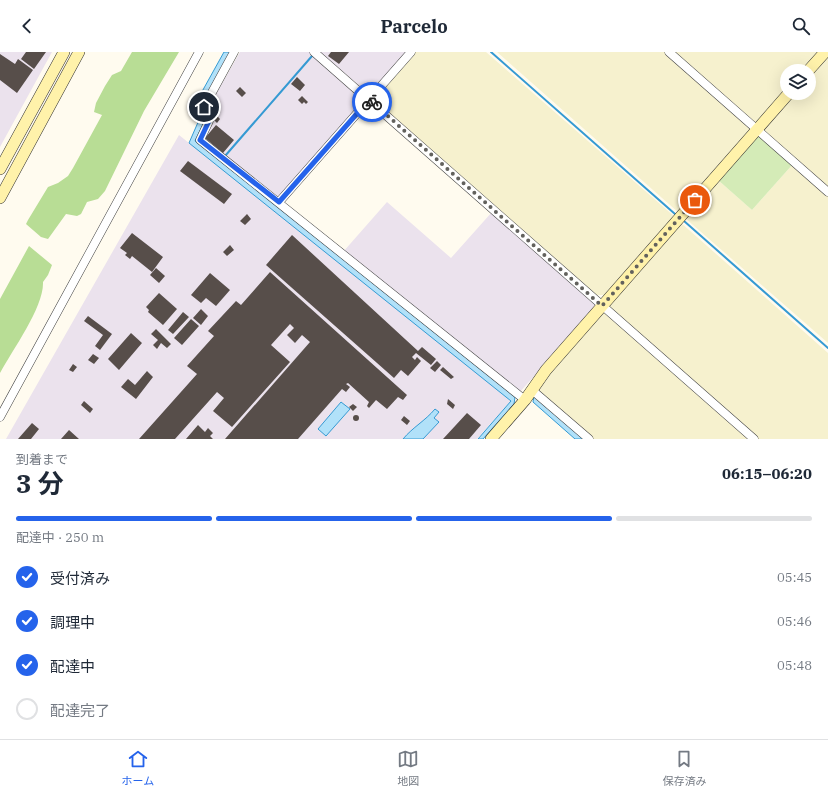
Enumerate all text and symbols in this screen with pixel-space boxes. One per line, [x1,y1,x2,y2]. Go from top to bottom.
icon: back [16,15,38,37]
text: Parcelo [380,15,448,38]
icon: search [790,15,812,37]
map controls [780,64,816,100]
button: layers [780,64,816,100]
courier [352,82,392,122]
pin [187,90,221,124]
icon: bike [361,91,383,113]
icon: home [193,96,215,118]
pin [678,183,712,217]
icon: bag [684,189,706,211]
text: 到着まで [16,451,68,468]
text: 06:15–06:20 [722,464,812,483]
text: 3 分 [16,466,64,500]
text: 配達中 · 250 m [16,529,104,546]
icon: check [16,566,38,588]
text: 受付済み [50,569,110,588]
text: 05:45 [777,569,812,586]
icon: check [16,610,38,632]
text: 調理中 [50,613,95,632]
text: 05:46 [777,613,812,630]
icon: check [16,654,38,676]
text: 配達中 [50,657,95,676]
text: 05:48 [777,657,812,674]
text: 配達完了 [50,701,110,720]
tab: ホーム [122,748,154,788]
tab: 地図 [397,748,419,788]
tab: 保存済み [662,748,706,788]

